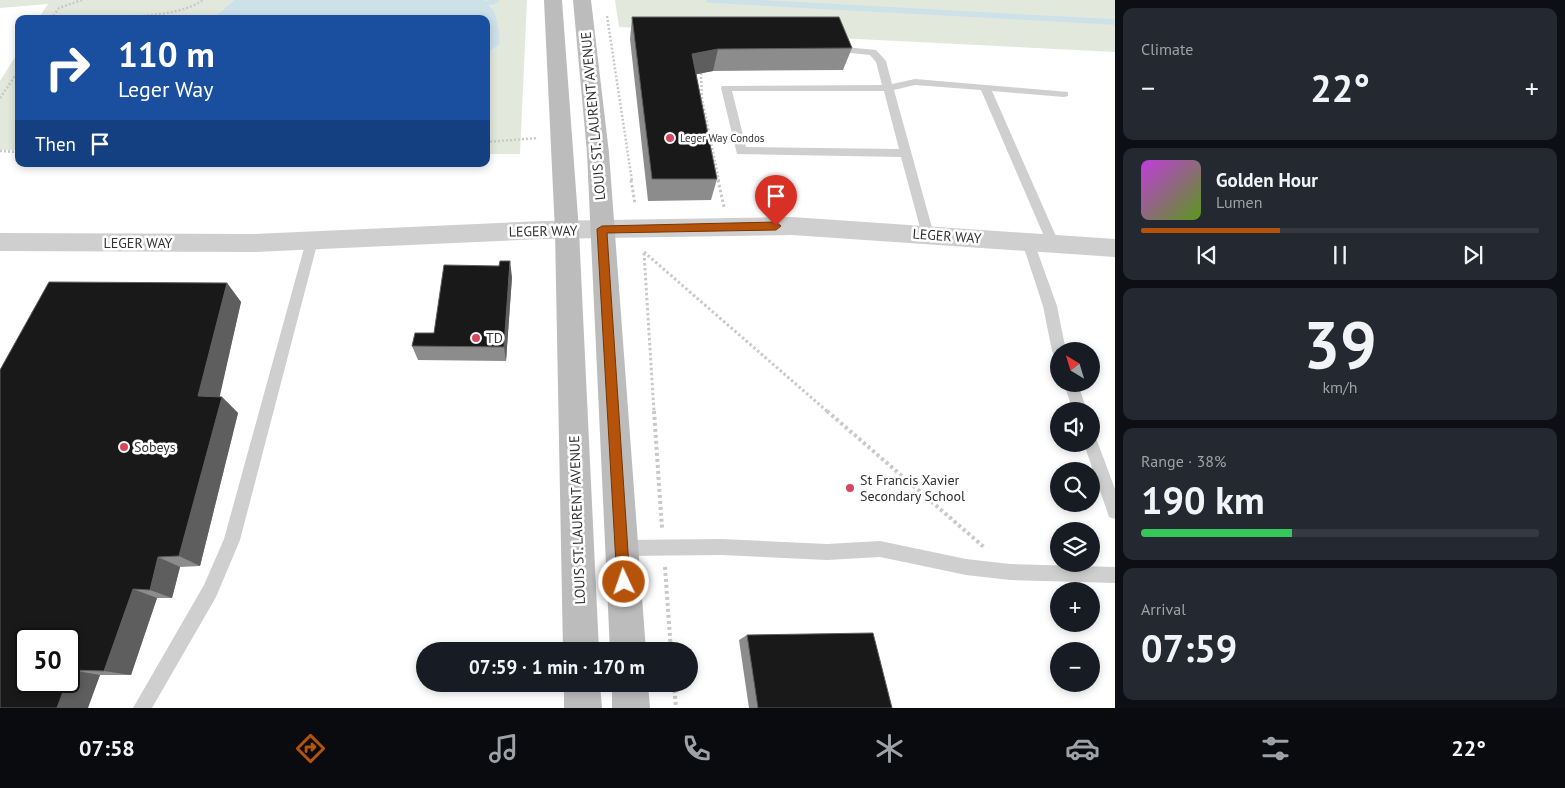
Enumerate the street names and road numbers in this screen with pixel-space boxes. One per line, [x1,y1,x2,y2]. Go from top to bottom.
street label: LOUIS ST. LAURENT AVENUE [577,31,609,201]
street label: LEGER WAY [508,221,578,241]
street label: LEGER WAY [912,225,982,247]
street label: LEGER WAY [104,234,173,252]
street label: LOUIS ST. LAURENT AVENUE [565,435,589,605]

